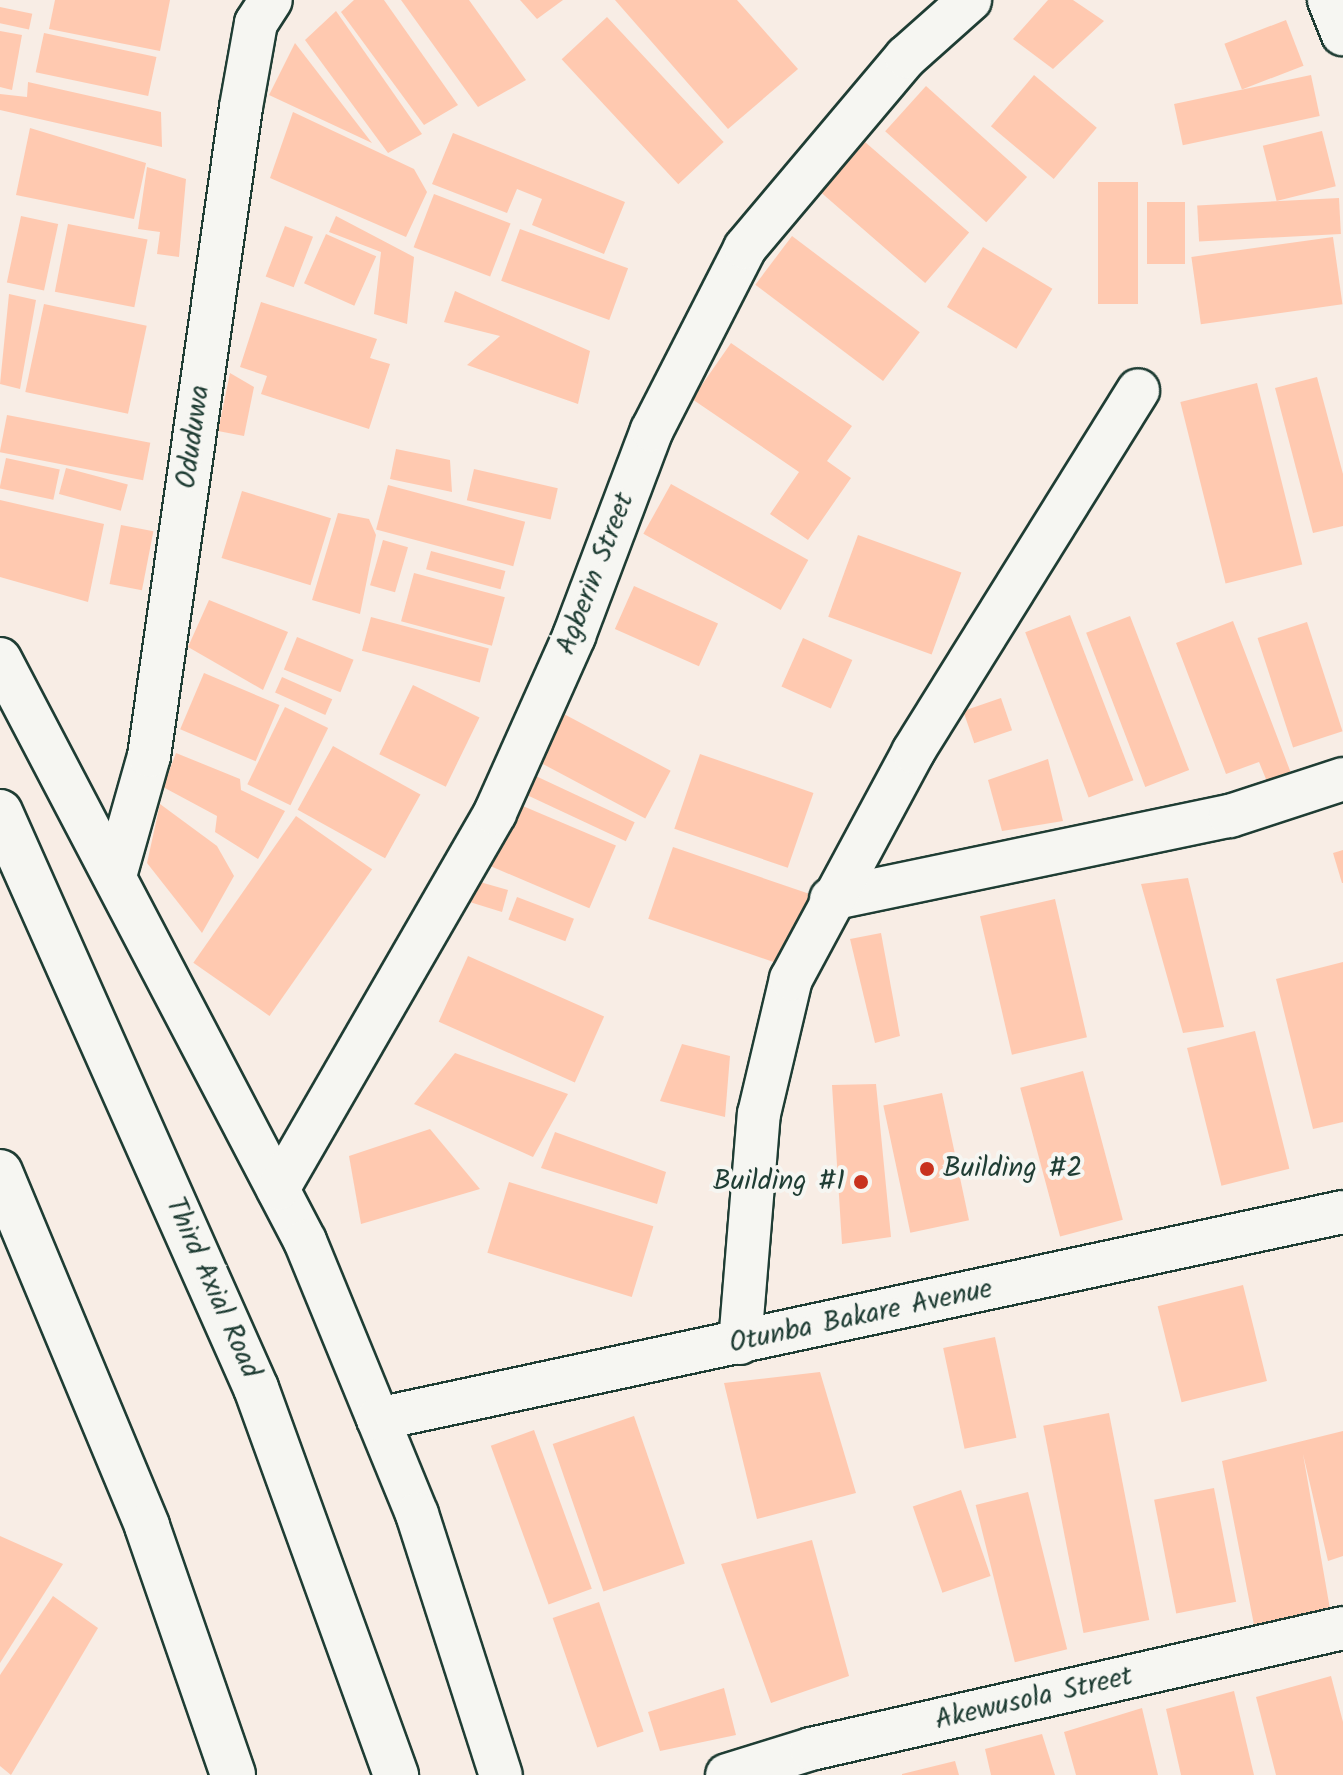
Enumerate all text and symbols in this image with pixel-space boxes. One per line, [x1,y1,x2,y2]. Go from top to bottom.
street label: Oduduwa [170,383,218,491]
street label: Agberin Street [550,488,642,660]
place label: Building #2 [943,1152,1083,1186]
marker: Building #2 [918,1160,936,1178]
place label: Building #1 [713,1165,845,1199]
marker: Building #1 [852,1173,870,1191]
street label: Third Axial Road [157,1192,267,1384]
street label: Otunba Bakare Avenue [726,1273,996,1361]
street label: Akewusola Street [932,1660,1136,1738]

